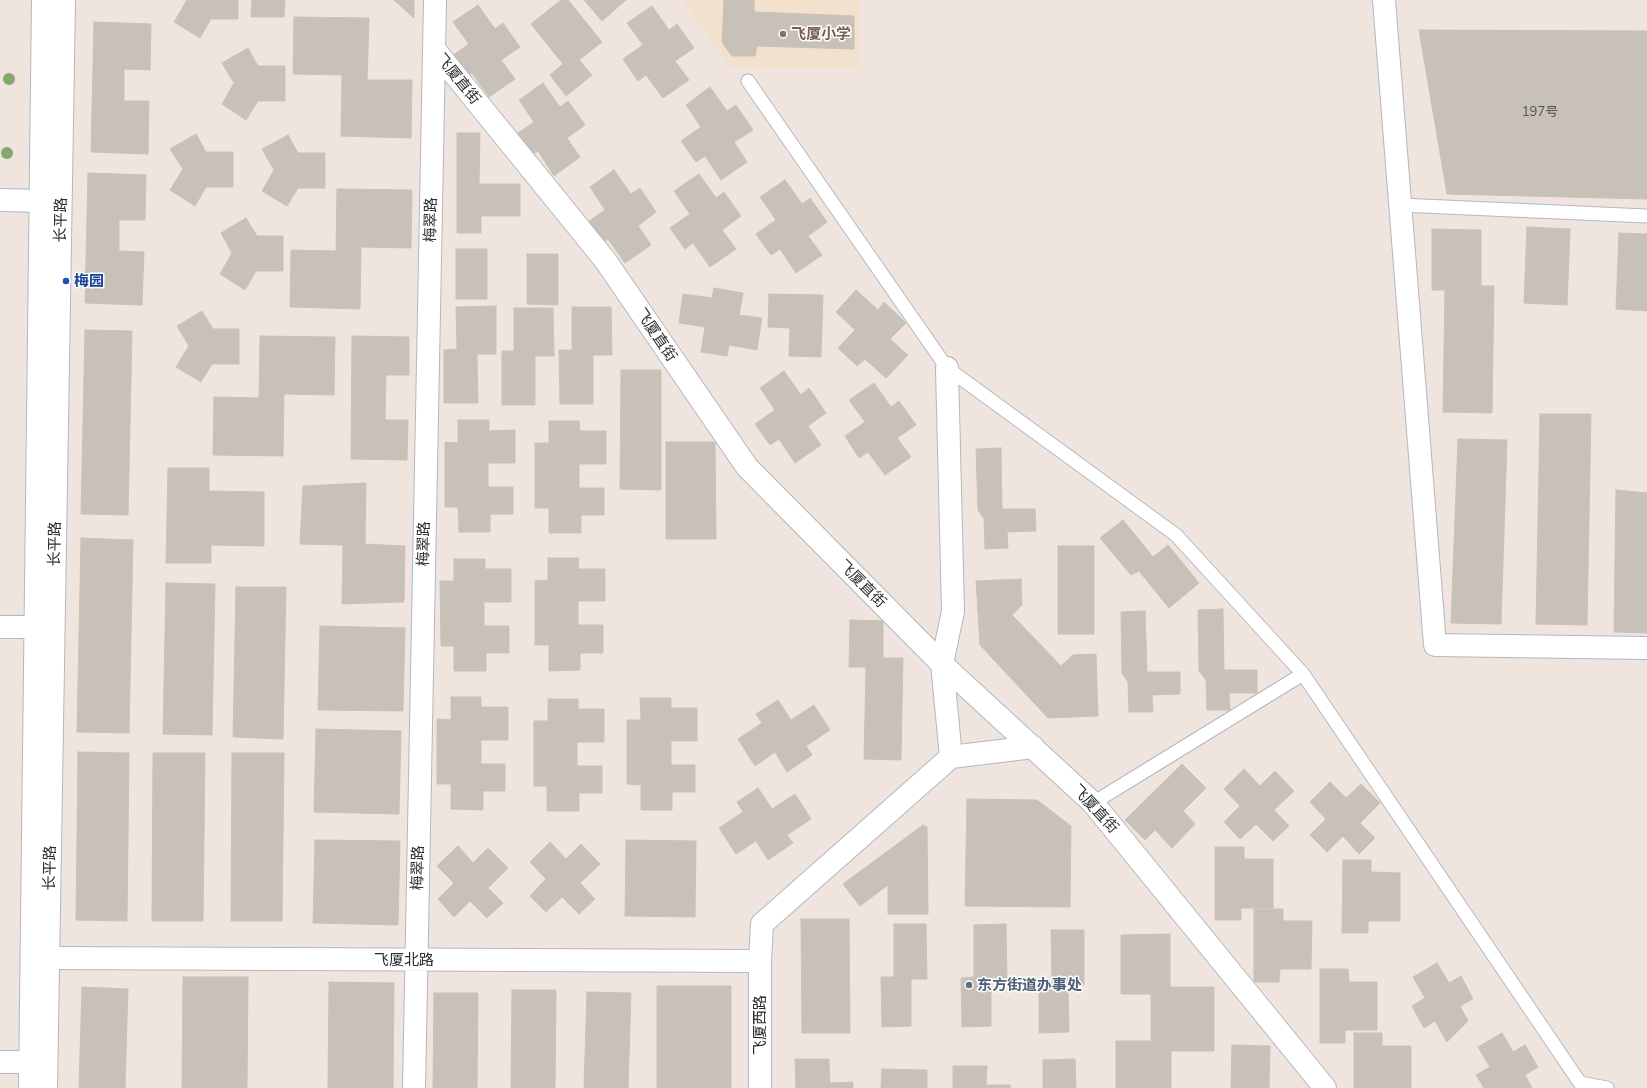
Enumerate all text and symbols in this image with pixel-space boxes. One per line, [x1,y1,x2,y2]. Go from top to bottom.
place label: 飞厦小学 [791,25,851,43]
marker: 飞厦小学 [778,29,788,39]
street label: 飞厦直街 [432,50,484,108]
house number: 197号 [1522,104,1558,120]
street label: 长平路 [52,197,70,243]
street label: 梅翠路 [422,197,440,243]
place label: 梅园 [74,272,104,290]
marker: 梅园 [61,276,71,286]
street label: 飞厦直街 [632,305,680,365]
street label: 长平路 [46,521,64,567]
street label: 梅翠路 [415,521,433,567]
street label: 飞厦直街 [834,556,890,612]
street label: 飞厦直街 [1068,781,1122,837]
street label: 长平路 [41,845,59,891]
street label: 梅翠路 [409,845,427,891]
street label: 飞厦北路 [374,951,434,969]
place label: 东方街道办事处 [977,976,1082,994]
marker: 东方街道办事处 [964,980,974,990]
street label: 飞厦西路 [751,995,769,1055]

